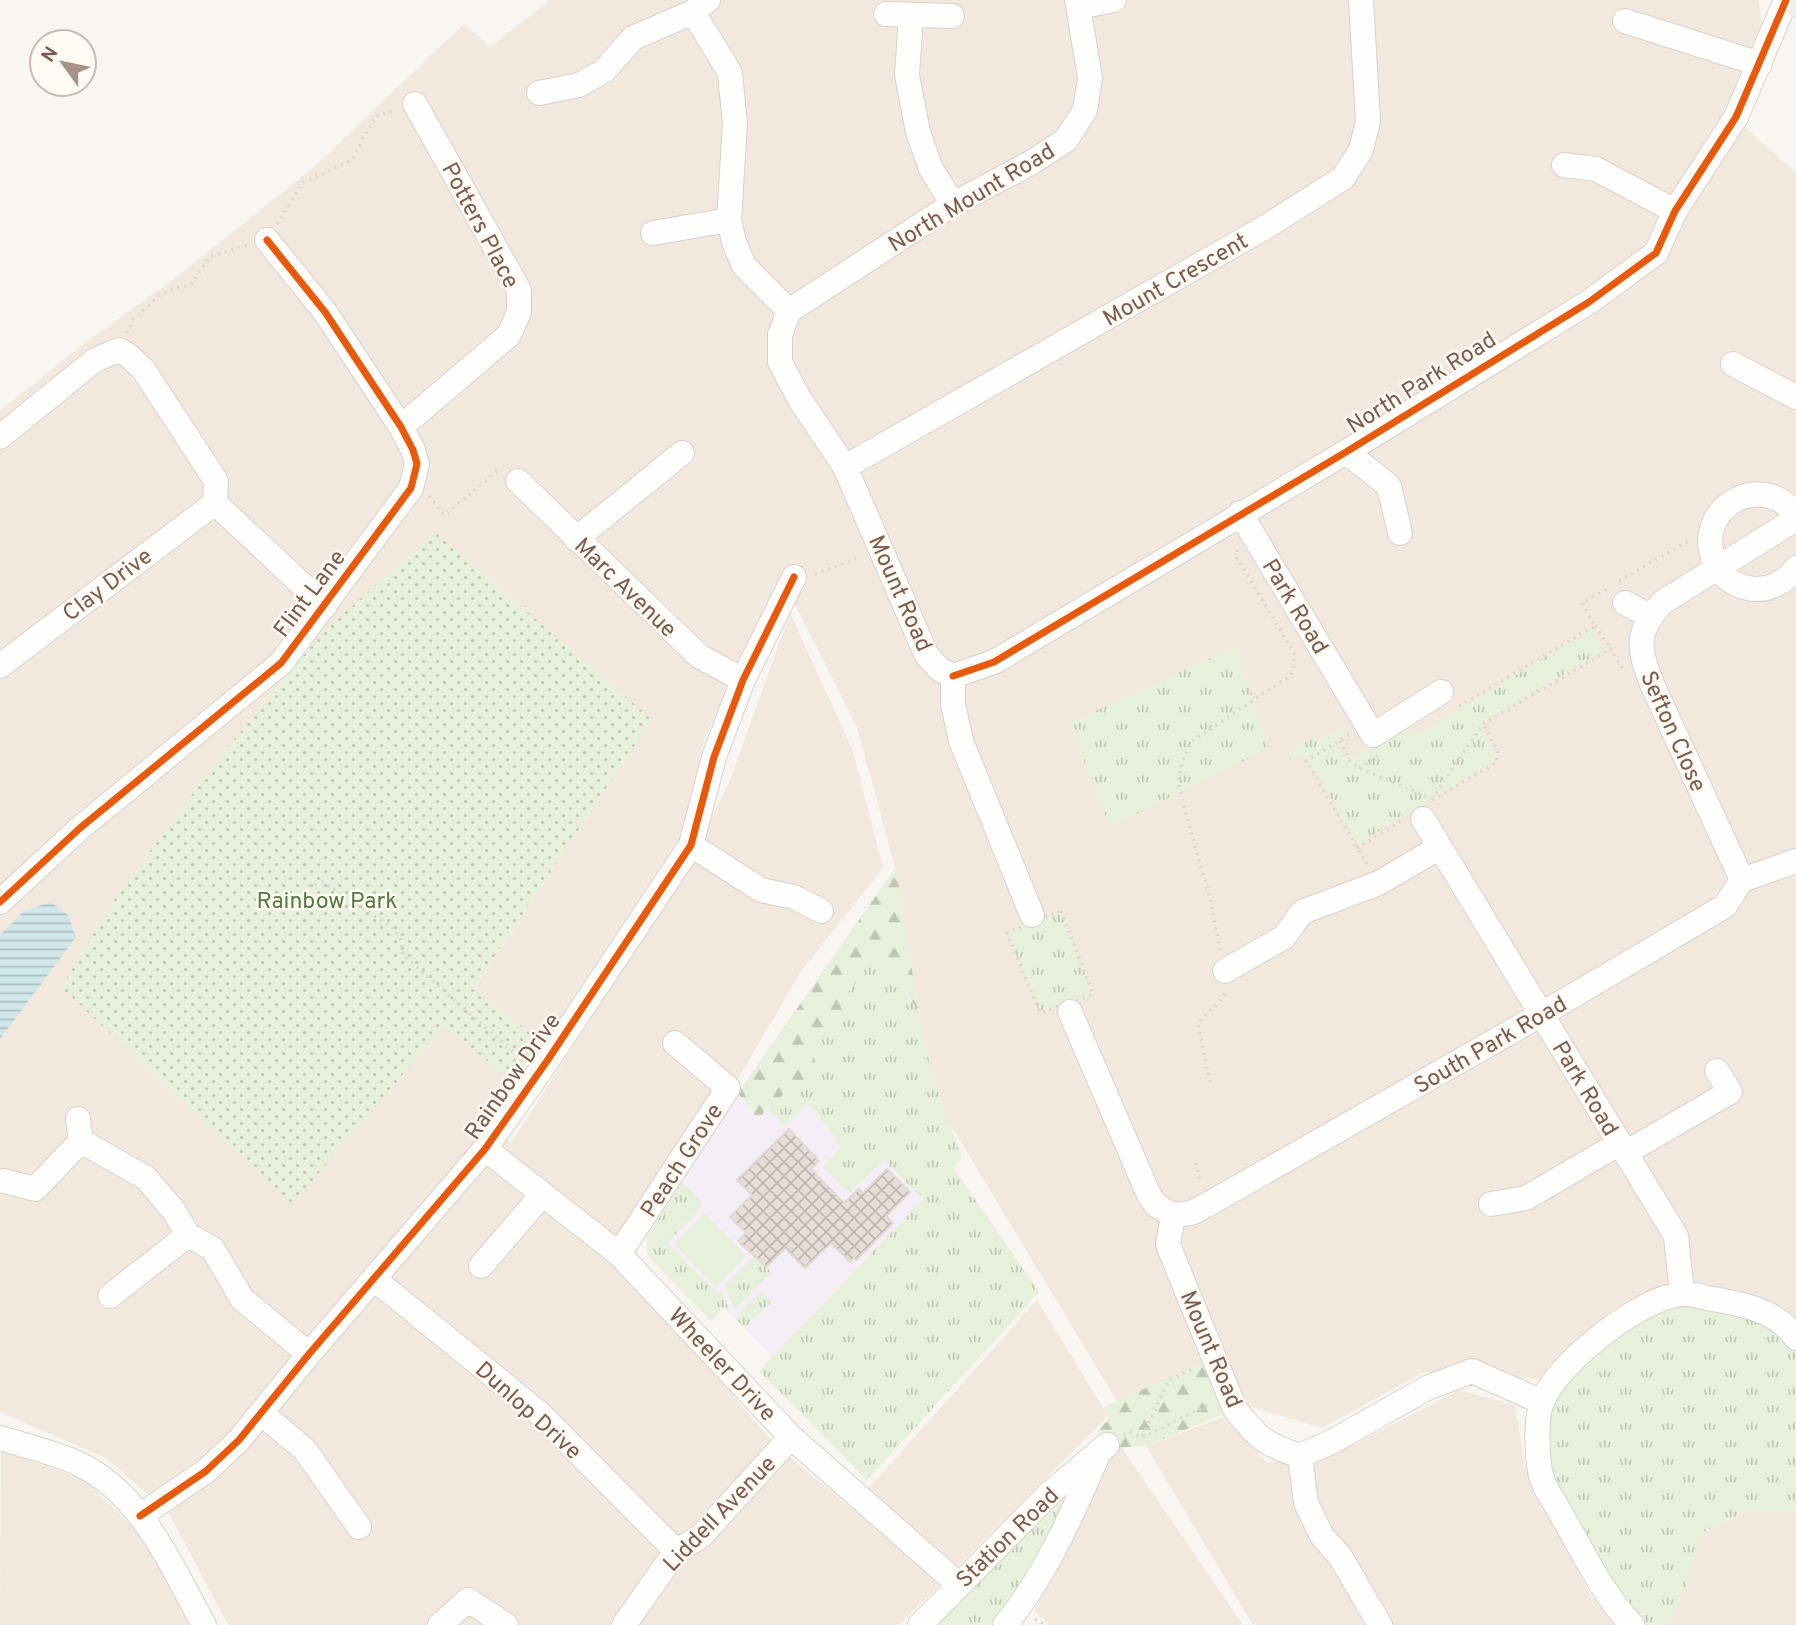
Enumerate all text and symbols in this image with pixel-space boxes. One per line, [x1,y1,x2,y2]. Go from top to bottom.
north arrow [28,28,98,98]
text: N [37,43,64,67]
street label: North Mount Road [884,138,1061,260]
street label: Potters Place [433,158,524,294]
street label: Mount Crescent [1099,228,1254,334]
street label: North Park Road [1342,326,1503,442]
street label: Mount Road [860,531,937,657]
street label: Marc Avenue [567,533,682,645]
street label: Clay Drive [58,543,159,629]
street label: Flint Lane [269,545,353,644]
street label: Park Road [1254,554,1334,660]
street label: Sefton Close [1632,667,1711,797]
park label: Rainbow Park [256,888,398,917]
street label: South Park Road [1410,991,1573,1102]
street label: Rainbow Drive [460,1008,568,1146]
street label: Park Road [1544,1036,1624,1142]
street label: Peach Grove [636,1099,731,1224]
street label: Mount Road [1172,1287,1247,1413]
street label: Wheeler Drive [661,1303,781,1429]
street label: Dunlop Drive [468,1356,587,1467]
street label: Liddell Avenue [658,1451,783,1579]
street label: Station Road [951,1482,1066,1595]

